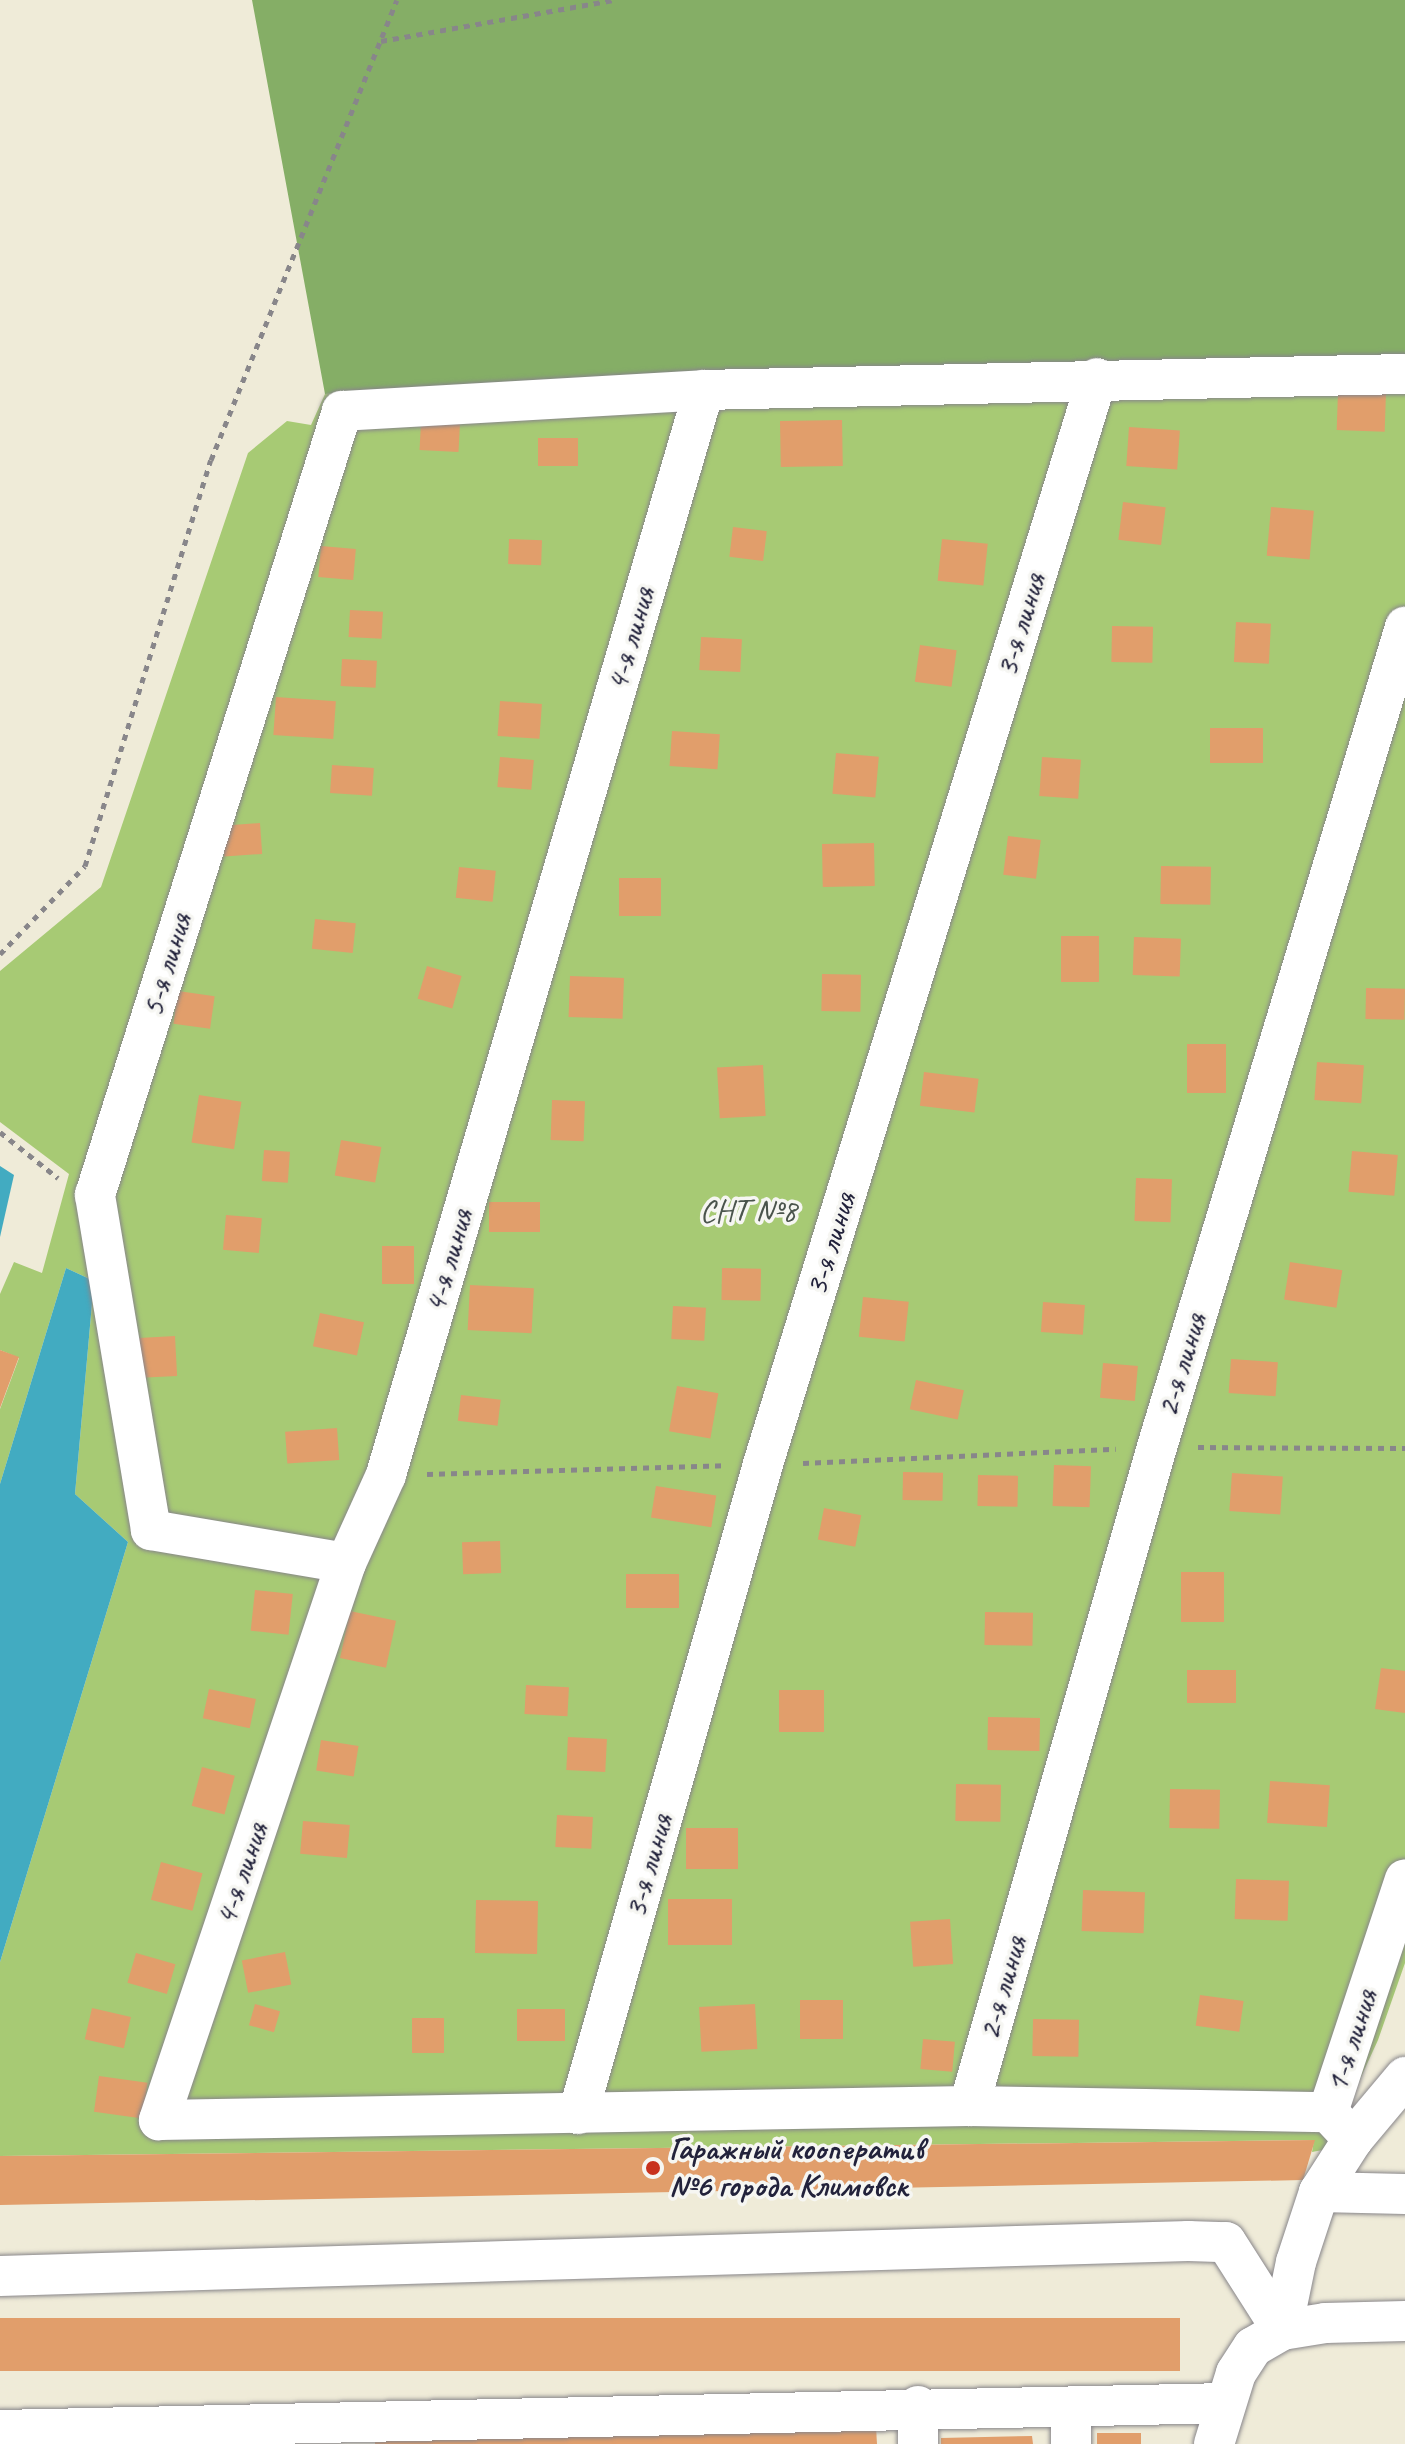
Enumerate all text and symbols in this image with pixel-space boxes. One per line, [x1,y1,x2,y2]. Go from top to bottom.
street label: 3-я линия [987,569,1055,681]
street label: 4-я линия [598,583,664,695]
street label: 5-я линия [133,909,201,1021]
street label: 3-я линия [797,1188,865,1300]
park label: СНТ №8 [700,1192,796,1230]
street label: 4-я линия [416,1205,482,1317]
street label: 2-я линия [1148,1309,1216,1421]
street label: 3-я линия [616,1810,682,1922]
street label: 4-я линия [207,1818,277,1930]
street label: 2-я линия [970,1932,1036,2044]
street label: 1-я линия [1317,1985,1387,2097]
place label: Гаражный кооператив №6 города Климовск [669,2131,924,2206]
marker: Гаражный кооператив №6 города Климовск [644,2159,662,2177]

